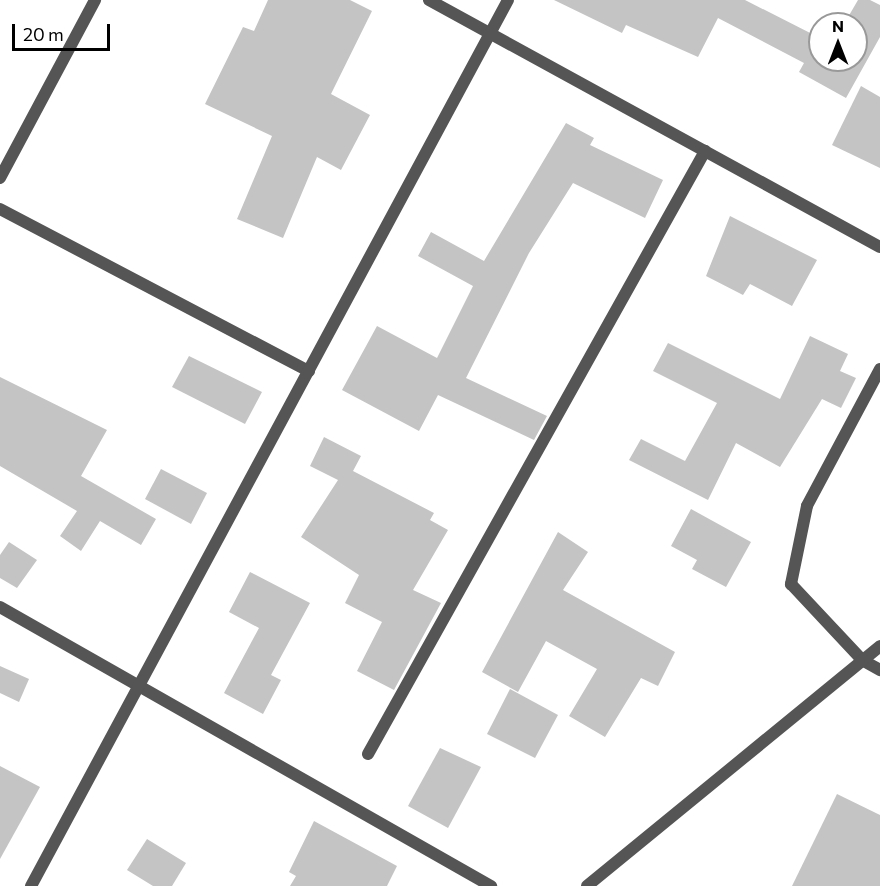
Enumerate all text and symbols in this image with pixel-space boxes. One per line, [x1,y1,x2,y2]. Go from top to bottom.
scale bar [15,12,112,50]
north arrow [808,12,868,72]
text: N [832,16,844,35]
text: 20 m [23,23,64,45]

